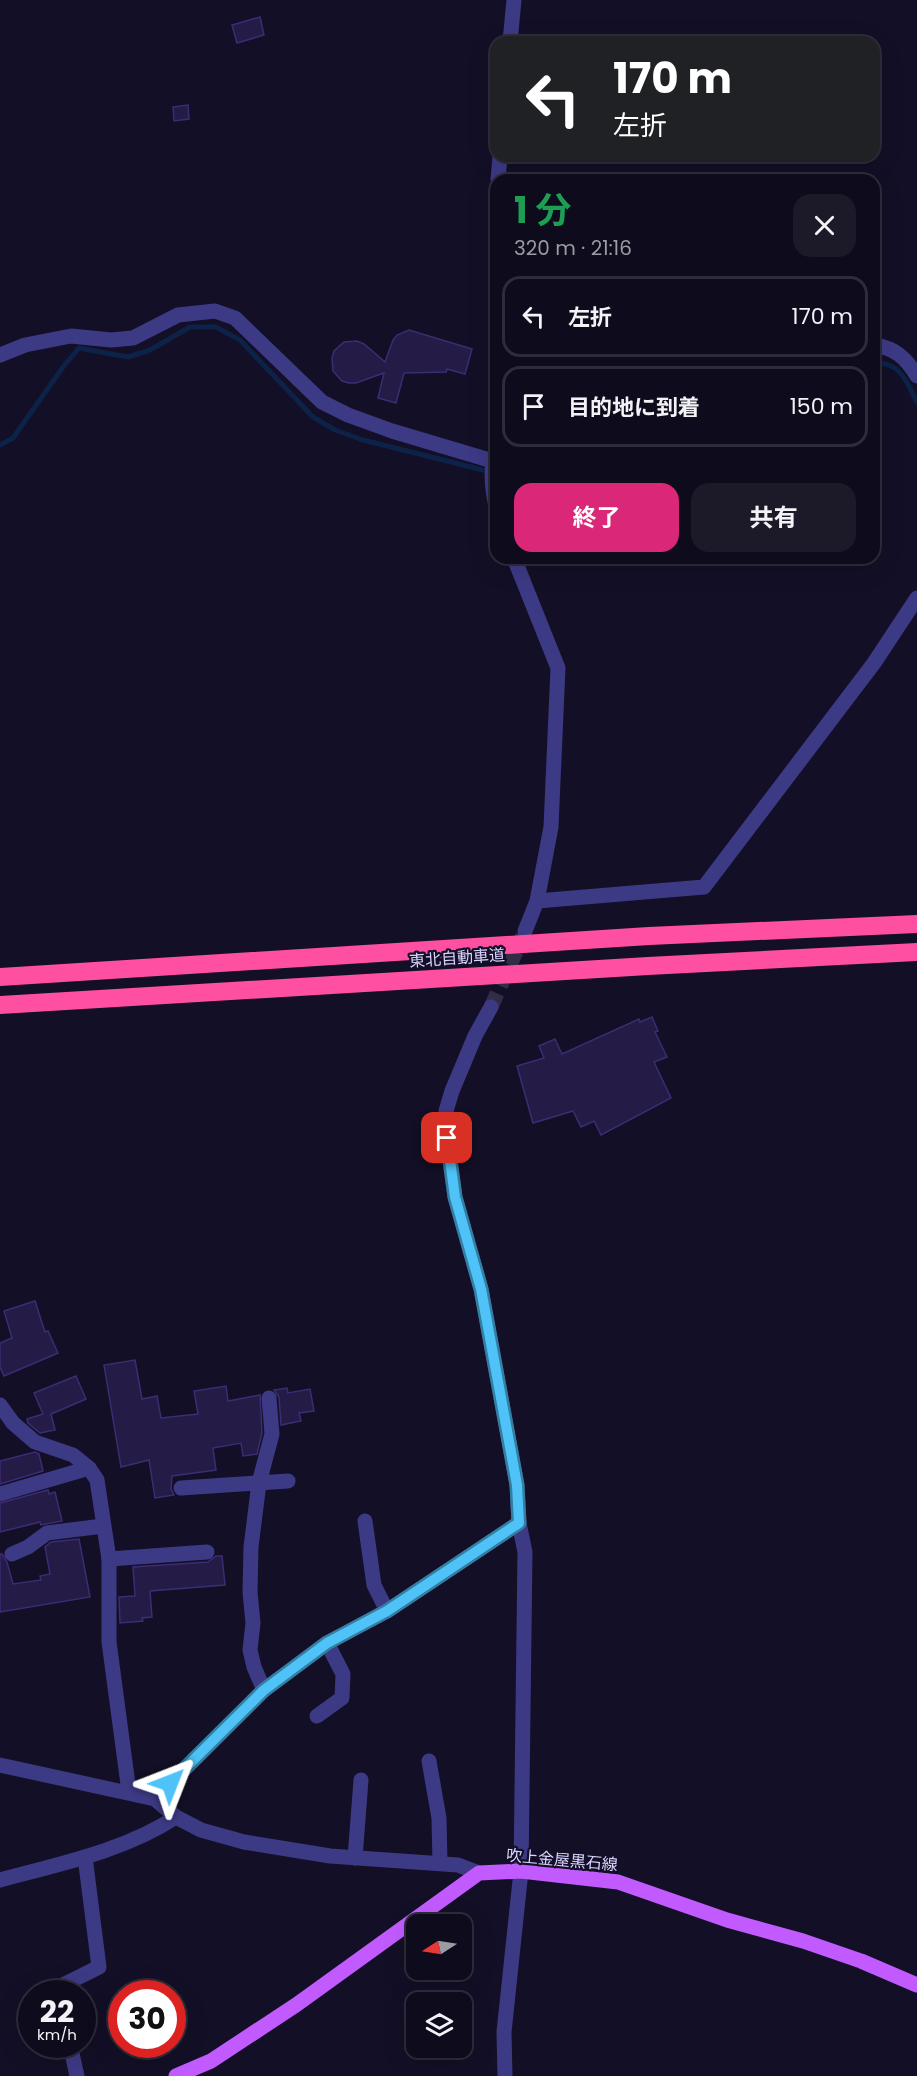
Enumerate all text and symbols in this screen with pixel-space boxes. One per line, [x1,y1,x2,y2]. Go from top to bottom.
text: 170 m [613,49,732,108]
icon: left [514,60,592,138]
text: 左折 [613,107,667,144]
text: 1 分 [514,185,571,236]
button: close [793,194,856,257]
text: 320 m · 21:16 [514,234,632,262]
icon: left [517,300,550,333]
text: 170 m [792,301,853,332]
text: 左折 [568,302,612,333]
icon: arrive [517,390,550,423]
text: 150 m [790,391,853,422]
text: 目的地に到着 [568,392,700,423]
button: 終了 [514,483,679,552]
button: 共有 [691,483,856,552]
street label: 東北自動車道 [408,943,506,973]
pin [421,1112,472,1163]
icon: arrive [430,1121,463,1154]
position arrow [138,1751,202,1815]
street label: 吹上金屋黒石線 [505,1844,619,1876]
north arrow [406,1914,472,1980]
map controls [406,1914,472,2058]
speed limit sign: 30 [108,1980,186,2058]
text: 22 [40,1990,74,2033]
button: layers [406,1992,472,2058]
text: km/h [37,2024,77,2045]

